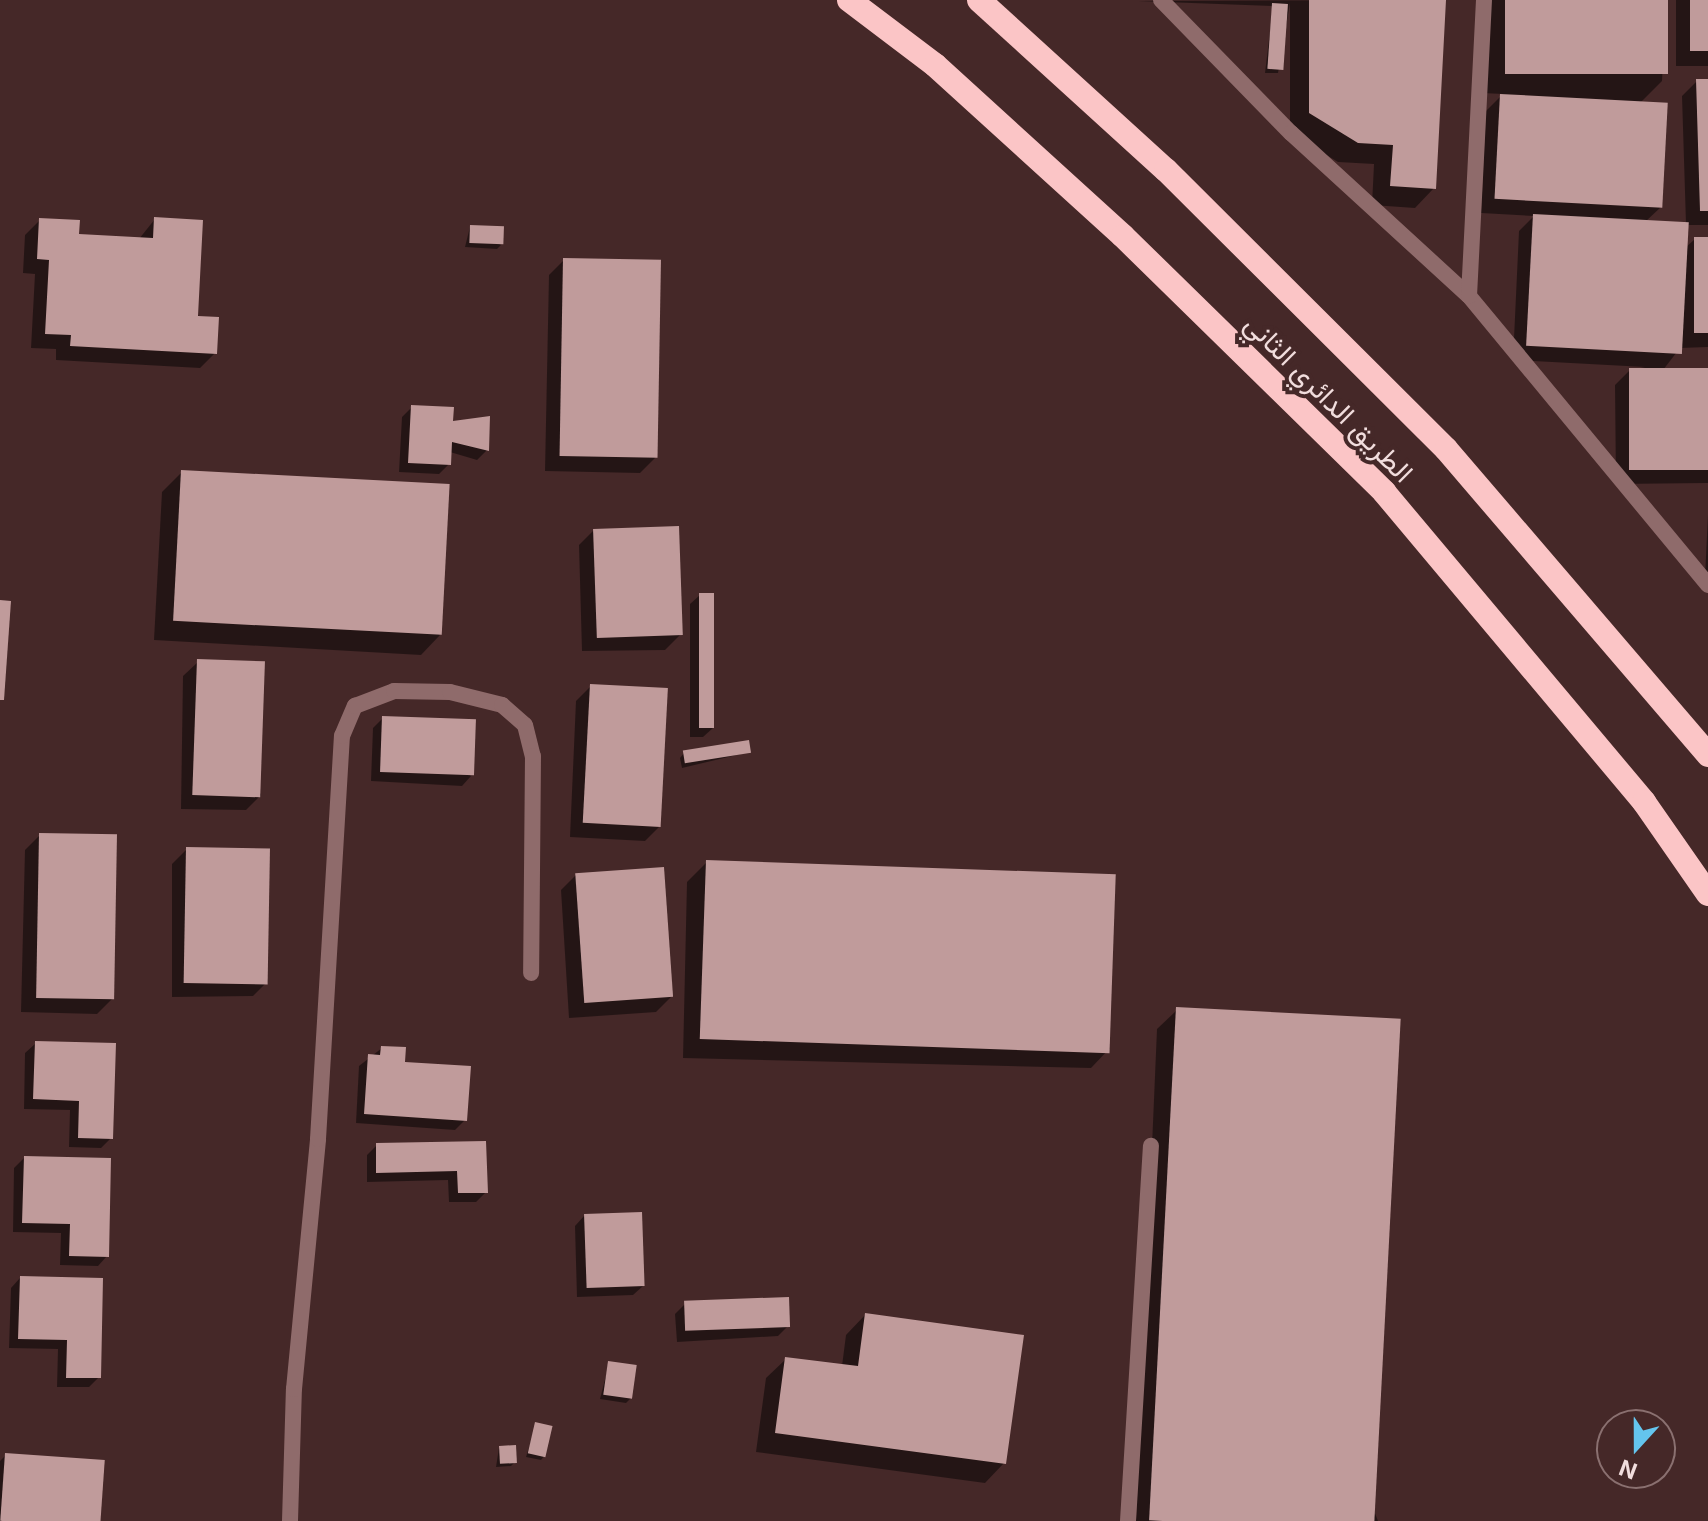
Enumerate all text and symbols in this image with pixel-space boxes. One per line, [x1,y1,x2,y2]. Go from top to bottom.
street label: الطريق الدائري الثاني [1238,307,1420,489]
north arrow [1596,1409,1676,1489]
text: N [1616,1454,1641,1485]

